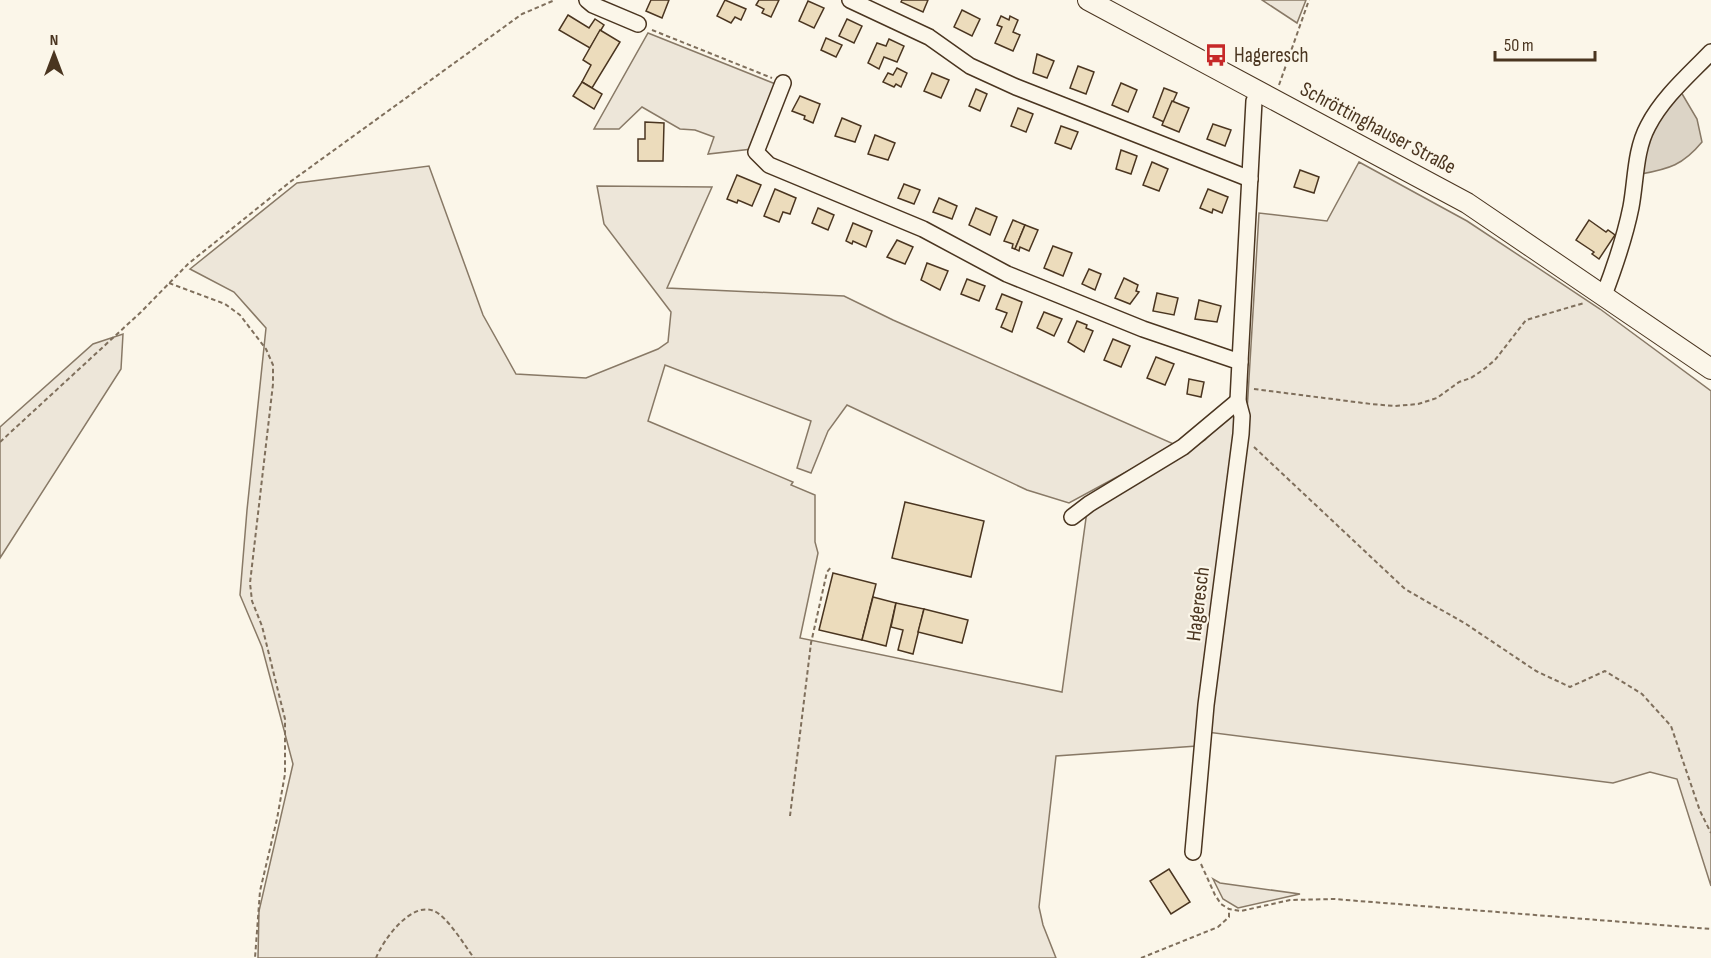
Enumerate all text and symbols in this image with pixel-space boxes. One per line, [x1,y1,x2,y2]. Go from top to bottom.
north arrow [24,24,84,84]
scale bar [1495,24,1596,62]
text: N [50,31,58,50]
text: 50 m [1504,35,1534,56]
bus stop icon: Hageresch [1203,42,1229,68]
place label: Hageresch [1234,43,1309,68]
street label: Schröttinghauser Straße [1296,76,1460,180]
street label: Hageresch [1181,565,1215,643]

